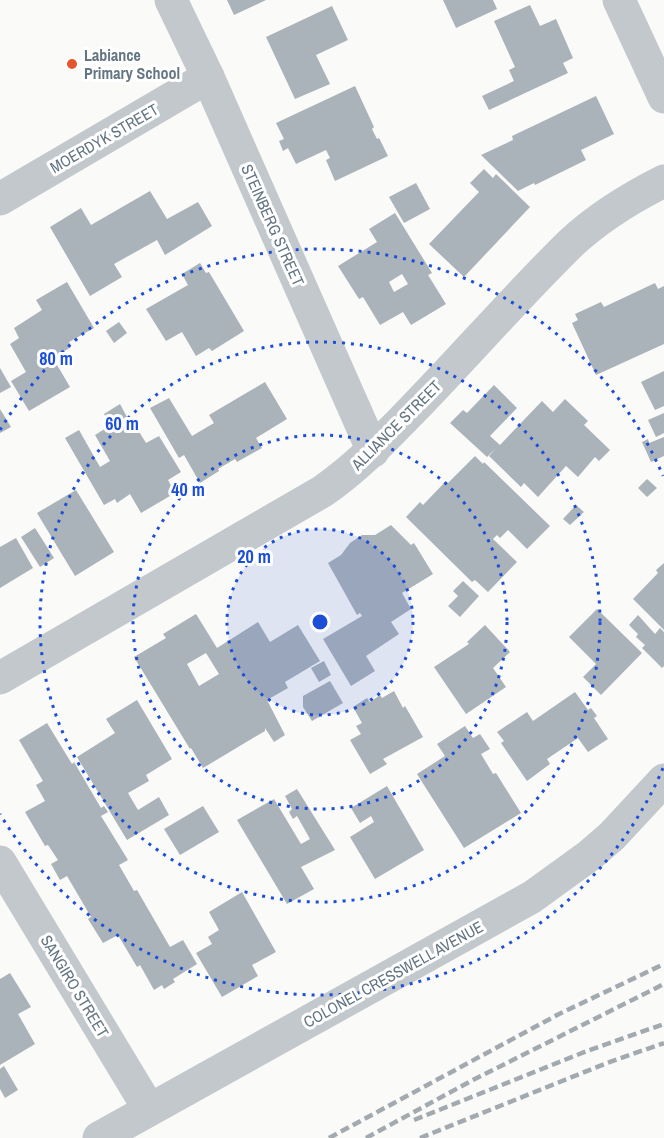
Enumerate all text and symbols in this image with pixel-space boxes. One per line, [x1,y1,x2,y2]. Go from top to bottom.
place label: Labiance Primary School [84,44,180,84]
marker: Labiance Primary School [65,57,79,71]
street label: MOERDYK STREET [46,98,162,178]
street label: STEINBERG STREET [236,161,310,289]
text: 80 m [39,346,73,371]
street label: ALLIANCE STREET [345,375,446,476]
text: 60 m [105,411,139,436]
text: 40 m [171,477,205,502]
text: 20 m [237,544,271,569]
centre of rings [310,612,330,632]
street label: COLONEL CRESSWELL AVENUE [299,915,487,1033]
street label: SANGIRO STREET [36,931,114,1041]

